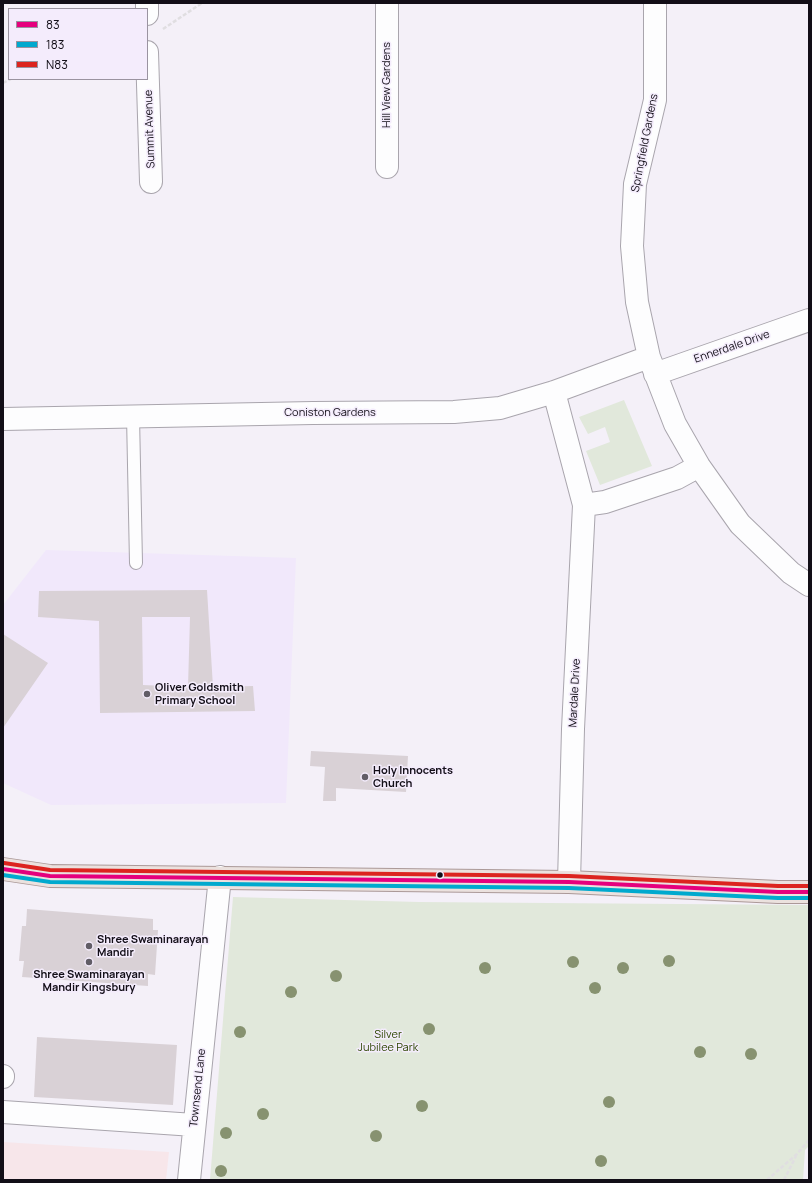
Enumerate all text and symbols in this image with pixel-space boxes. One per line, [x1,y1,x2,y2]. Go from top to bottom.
legend [8,8,148,80]
text: 83 [46,16,60,33]
text: 183 [46,36,64,53]
street label: Hill View Gardens [380,42,394,128]
text: N83 [46,56,68,73]
street label: Summit Avenue [142,89,158,169]
street label: Springfield Gardens [629,93,661,193]
street label: Ennerdale Drive [692,328,772,366]
street label: Coniston Gardens [284,406,376,420]
street label: Mardale Drive [567,658,583,728]
place label: Oliver Goldsmith Primary School [155,681,244,707]
marker: Oliver Goldsmith Primary School [142,689,152,699]
place label: Holy Innocents Church [373,764,453,790]
marker: Holy Innocents Church [360,772,370,782]
unlabelled marker [435,870,445,880]
place label: Shree Swaminarayan Mandir [97,933,209,959]
marker: Shree Swaminarayan Mandir [84,941,94,951]
marker: Shree Swaminarayan Mandir Kingsbury [84,957,94,967]
place label: Shree Swaminarayan Mandir Kingsbury [33,968,145,994]
park label: Silver Jubilee Park [358,1028,418,1054]
street label: Townsend Lane [187,1048,209,1128]

